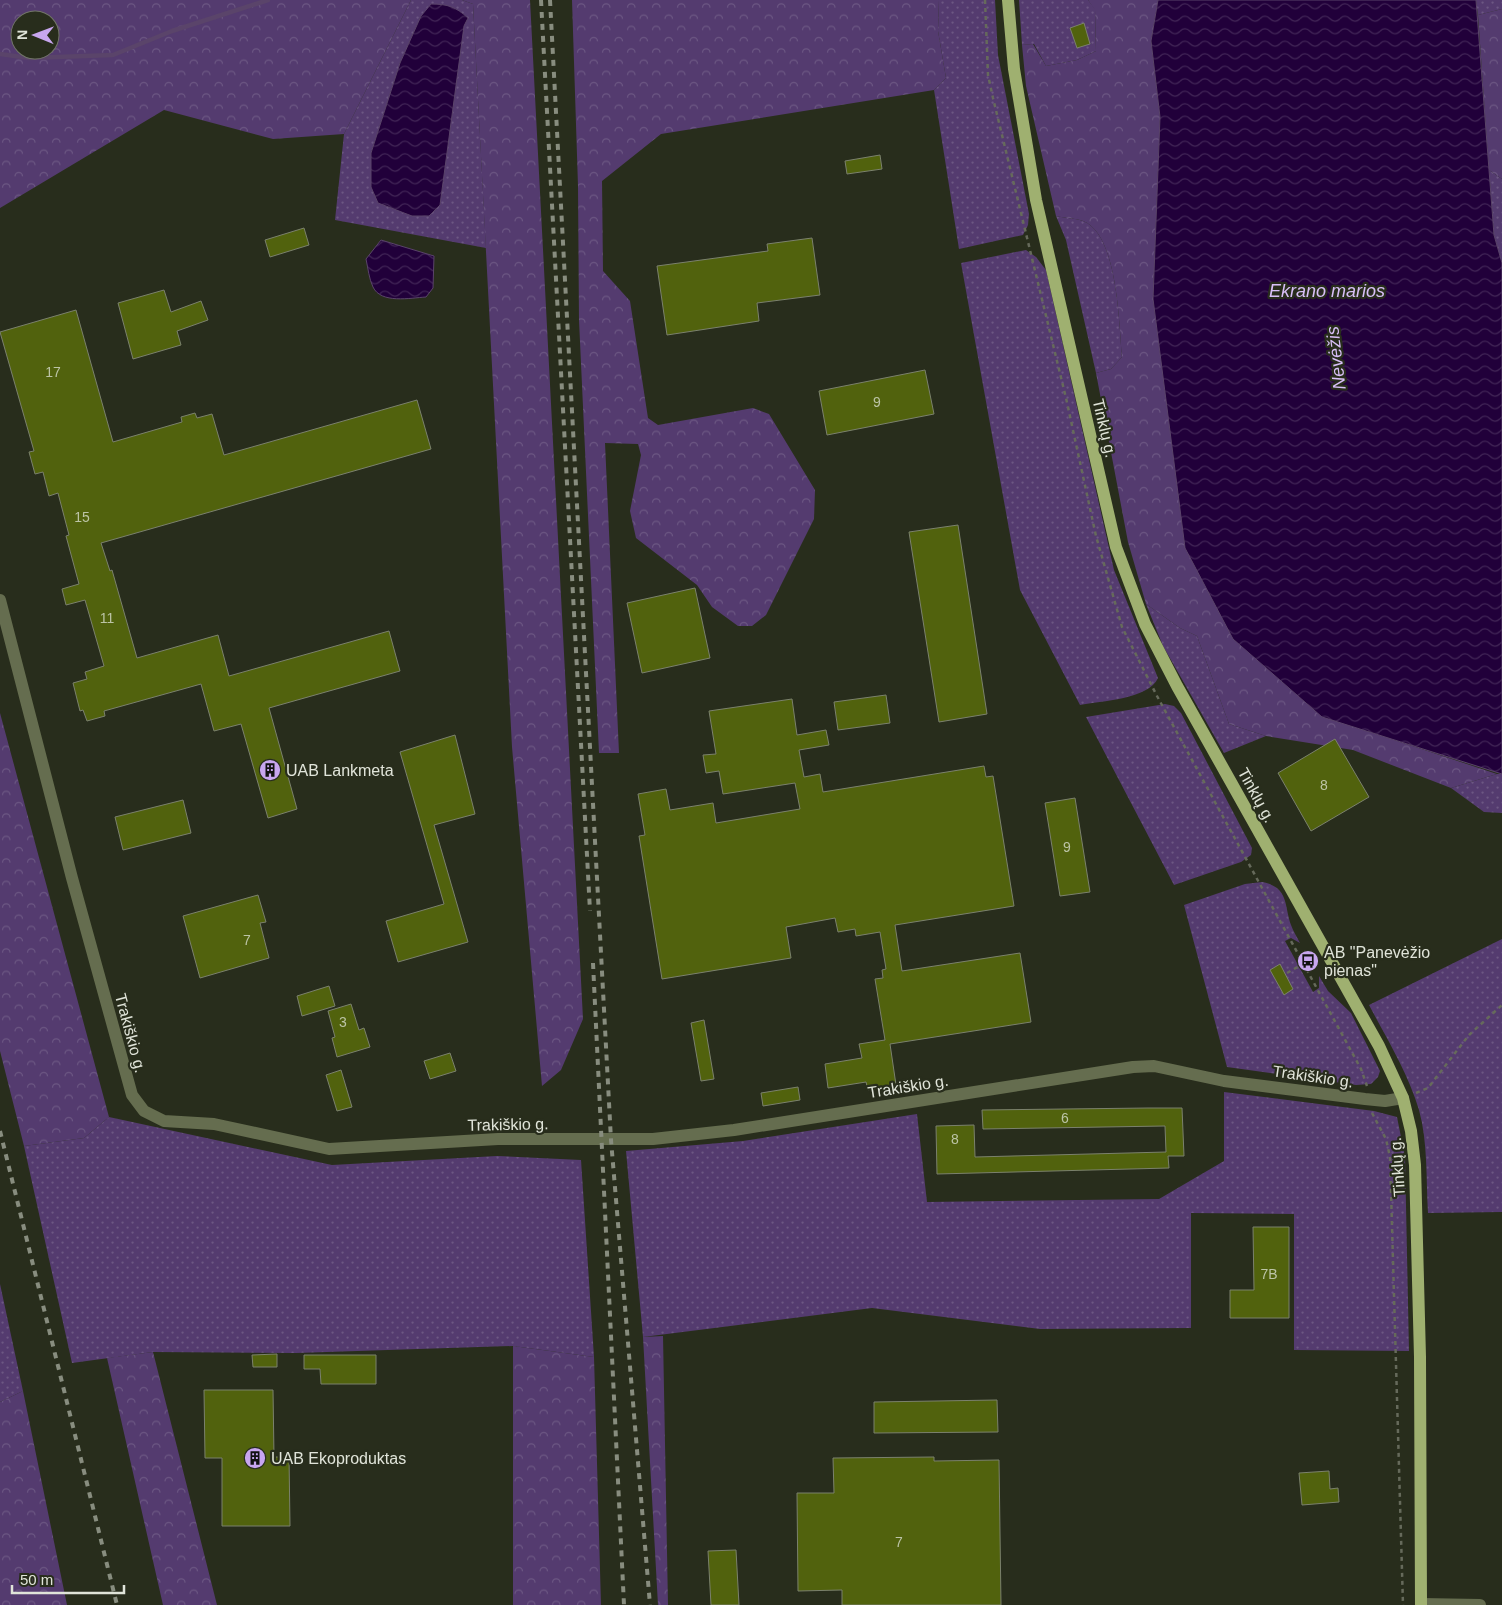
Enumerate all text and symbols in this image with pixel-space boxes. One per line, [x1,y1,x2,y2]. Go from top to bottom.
north arrow [10,10,60,60]
text: N [14,30,30,40]
water label: Ekrano marios [1269,281,1385,301]
water label: Nevėžis [1322,325,1350,391]
house number: 17 [45,364,61,380]
house number: 9 [873,394,881,410]
street label: Tinklų g. [1089,397,1120,459]
house number: 15 [74,509,90,525]
house number: 11 [100,610,114,626]
building icon: UAB Lankmeta [258,758,282,782]
place label: UAB Lankmeta [286,762,394,779]
street label: Tinklų g. [1235,765,1279,826]
house number: 8 [1320,777,1328,793]
house number: 9 [1063,839,1071,855]
house number: 7 [243,932,251,948]
place label: AB "Panevėžio pienas" [1324,944,1430,979]
bus stop icon: AB "Panevėžio pienas" [1296,949,1320,973]
street label: Trakiškio g. [112,992,149,1075]
house number: 3 [339,1014,347,1030]
street label: Trakiškio g. [1272,1062,1354,1091]
street label: Trakiškio g. [867,1072,950,1101]
house number: 6 [1061,1110,1069,1126]
street label: Trakiškio g. [467,1115,549,1134]
house number: 8 [951,1131,959,1147]
street label: Tinklų g. [1387,1137,1408,1197]
house number: 7B [1260,1266,1278,1282]
building icon: UAB Ekoproduktas [243,1446,267,1470]
place label: UAB Ekoproduktas [271,1450,406,1467]
house number: 7 [895,1534,903,1550]
scale bar [12,1562,125,1594]
text: 50 m [20,1571,53,1588]

